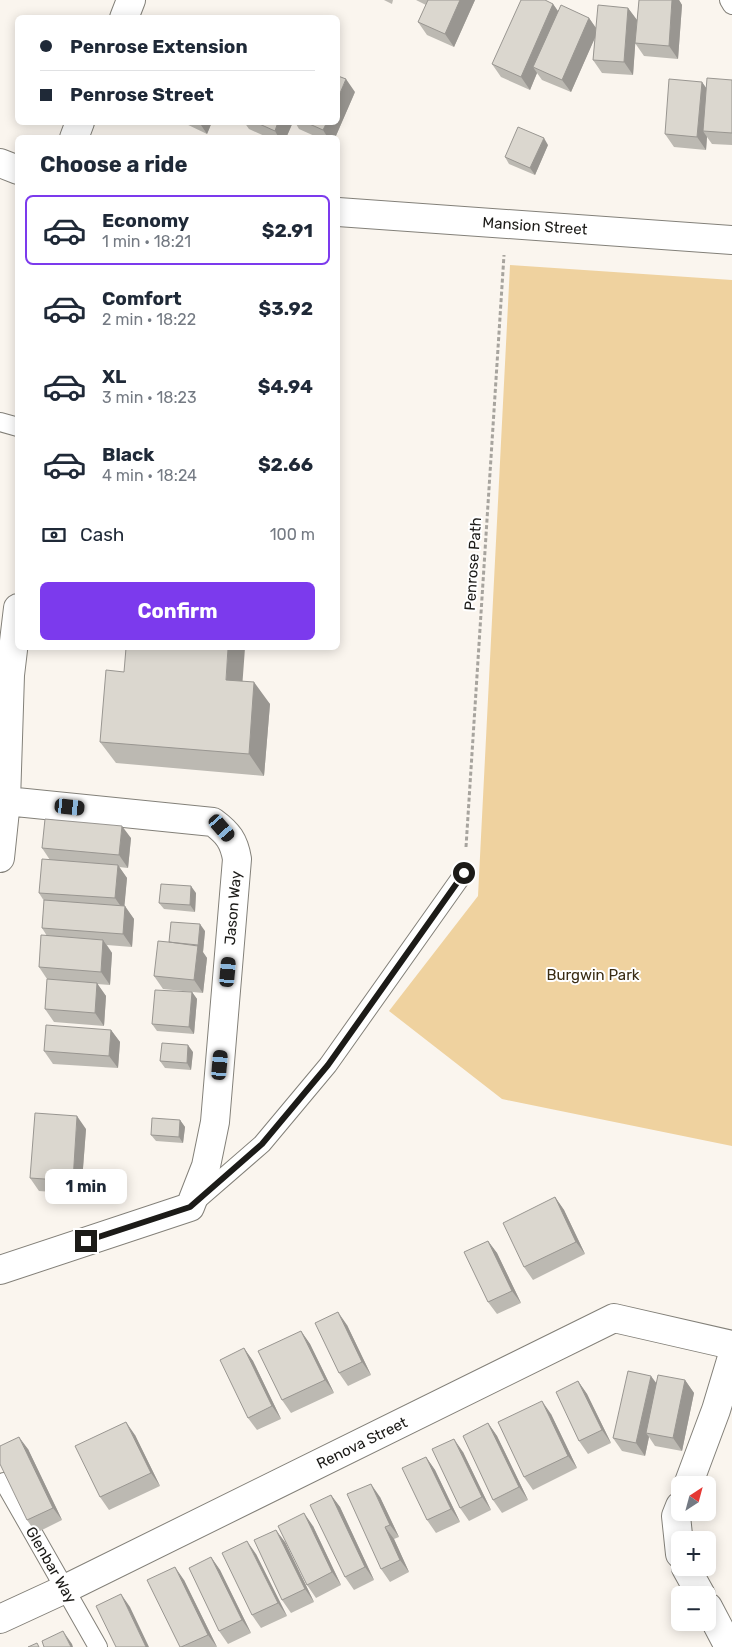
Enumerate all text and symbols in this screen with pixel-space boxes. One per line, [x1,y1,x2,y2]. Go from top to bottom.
text: Penrose Extension [70,35,248,58]
text: Penrose Street [70,83,214,106]
text: Choose a ride [40,151,187,178]
icon: car [42,208,87,253]
text: Economy [102,209,189,232]
street label: Mansion Street [482,213,588,239]
text: $2.91 [262,219,313,242]
text: 1 min · 18:21 [102,232,191,251]
icon: car [42,286,87,331]
text: Comfort [102,287,182,310]
text: $3.92 [259,297,313,320]
text: 2 min · 18:22 [102,310,196,329]
icon: car [42,364,87,409]
text: XL [102,365,126,388]
text: $4.94 [258,375,313,398]
text: 3 min · 18:23 [102,388,197,407]
icon: car [42,442,87,487]
text: Black [102,443,154,466]
text: $2.66 [258,453,313,476]
text: 4 min · 18:24 [102,466,197,485]
street label: Penrose Path [461,517,485,611]
icon: cash [40,521,68,549]
text: Cash [80,523,124,546]
text: 100 m [270,525,315,544]
button: Confirm [40,582,315,640]
car [54,798,85,816]
car [206,812,237,844]
route start [453,862,475,884]
street label: Jason Way [221,870,245,946]
car [219,956,236,988]
park label: Burgwin Park [546,966,640,984]
car [211,1049,228,1081]
callout: 1 min [45,1168,127,1204]
text: 1 min [66,1177,106,1196]
route end [75,1230,97,1252]
street label: Renova Street [314,1413,411,1473]
north arrow [671,1476,716,1521]
map controls [671,1476,716,1631]
street label: Glenbar Way [22,1524,80,1606]
button: + [671,1531,716,1576]
button: − [671,1586,716,1631]

